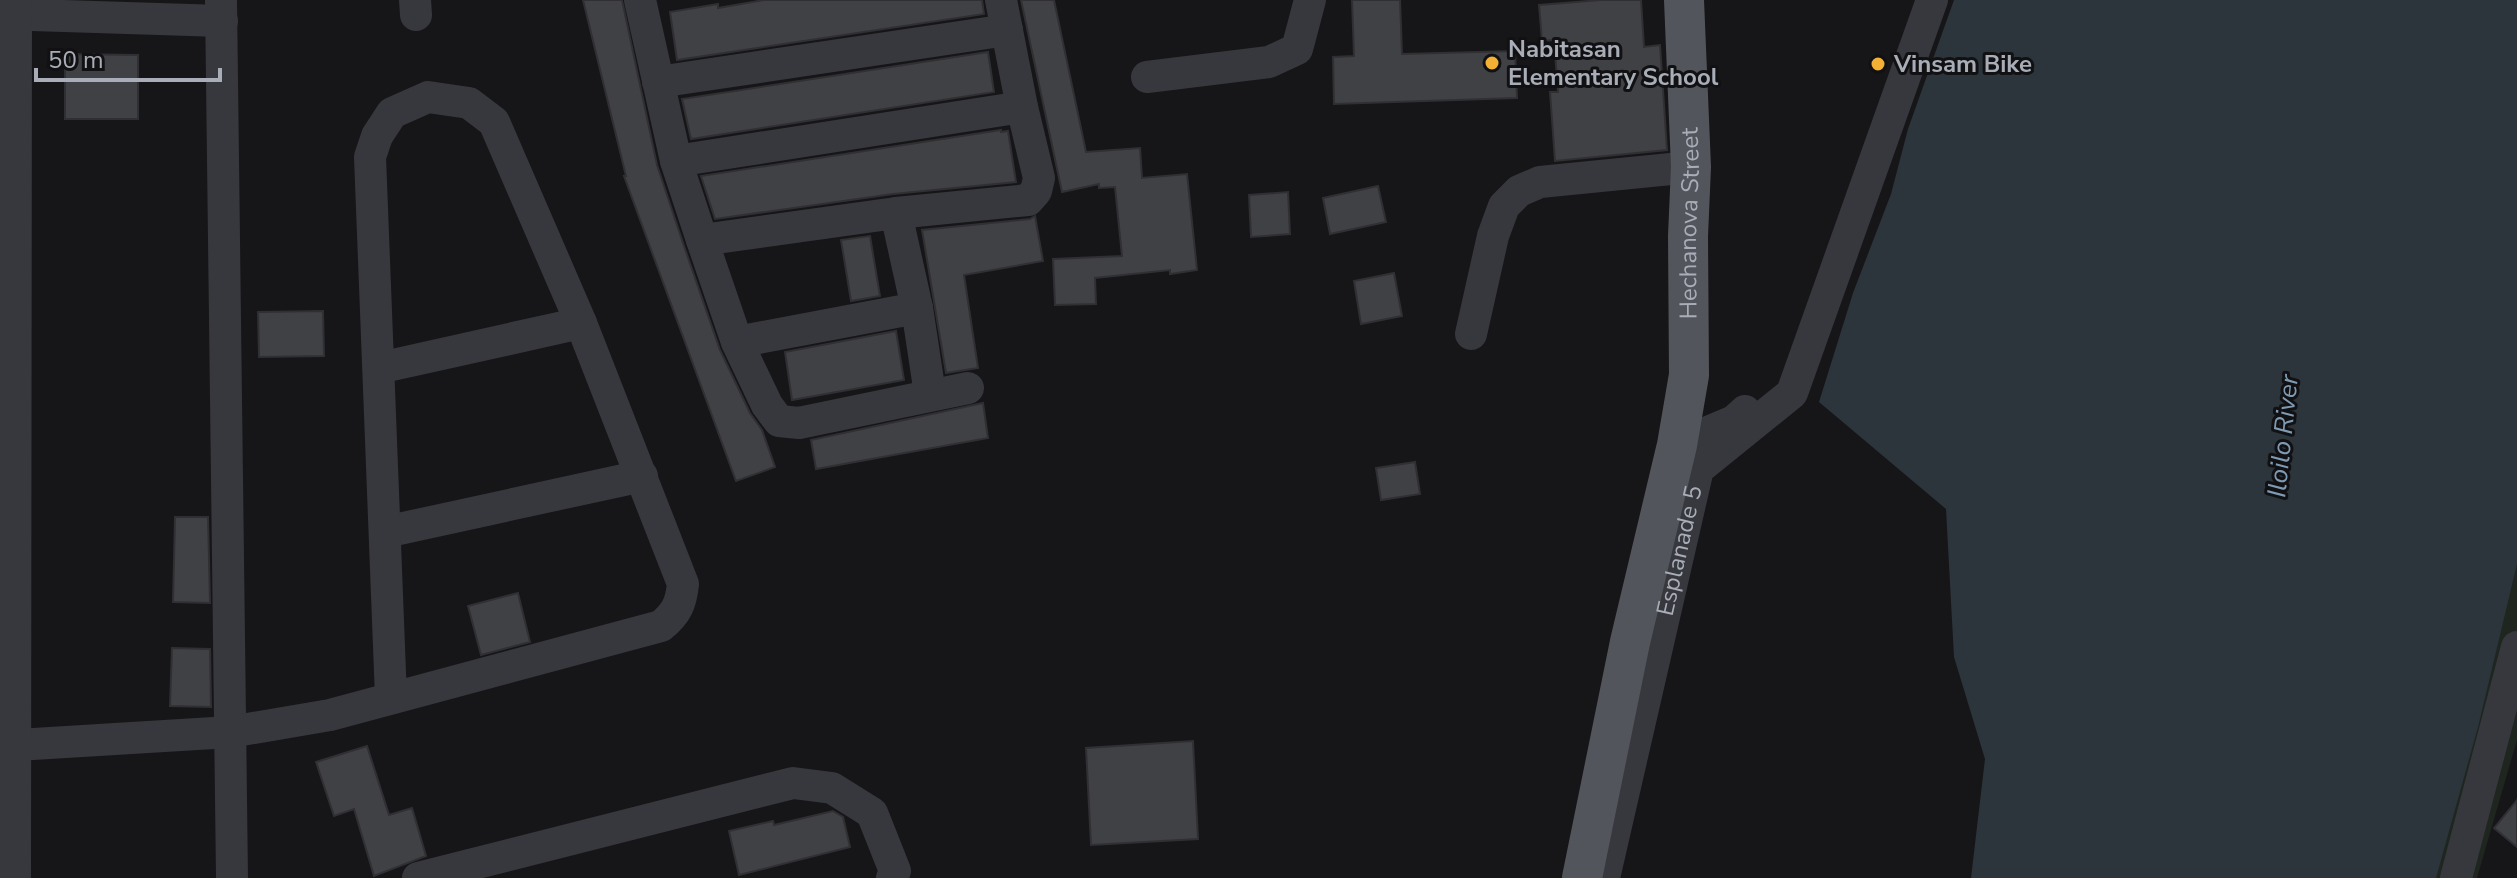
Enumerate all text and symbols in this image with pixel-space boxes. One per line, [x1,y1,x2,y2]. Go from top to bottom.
scale bar [36,32,220,82]
place label: Nabitasan Elementary School [1508,33,1719,93]
text: 50 m [48,44,104,76]
place label: Vinsam Bike [1893,48,2032,80]
marker: Nabitasan Elementary School [1483,54,1501,72]
marker: Vinsam Bike [1869,55,1887,73]
street label: Hechanova Street [1672,126,1707,319]
water label: Iloilo River [2259,372,2307,499]
street label: Esplanade 5 [1649,482,1710,619]

